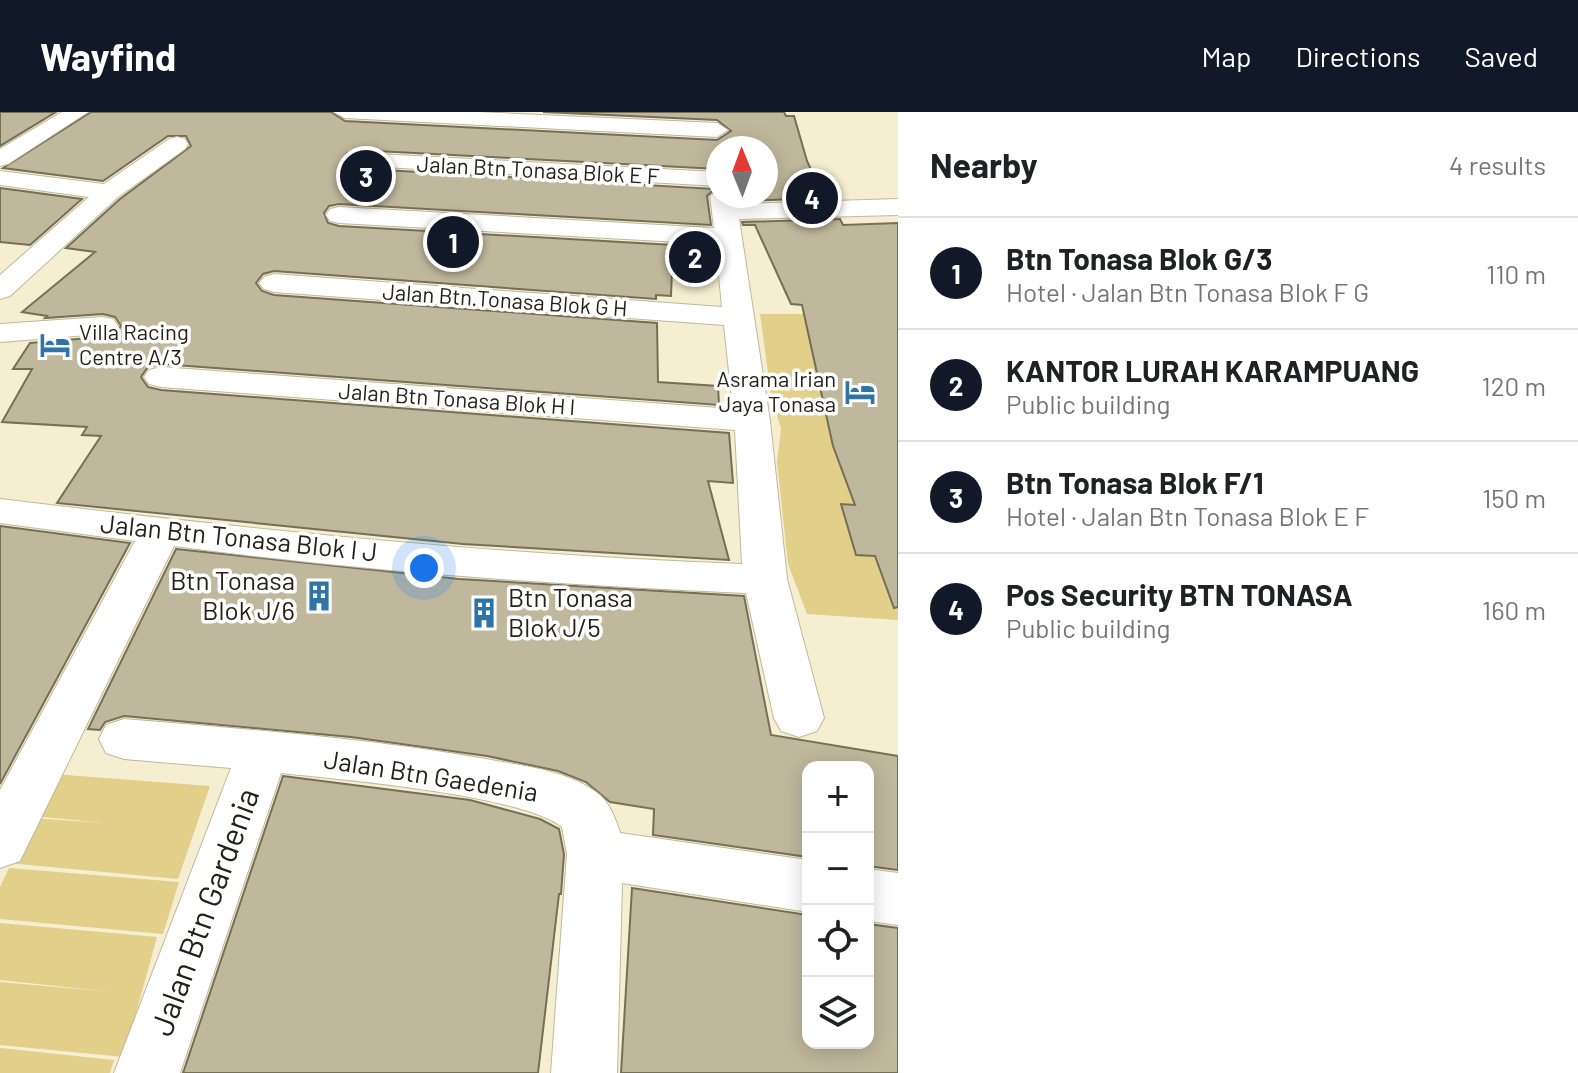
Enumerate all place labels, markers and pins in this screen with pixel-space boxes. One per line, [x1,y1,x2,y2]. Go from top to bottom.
pin: 3 [340,146,392,206]
pin: 4 [786,168,838,228]
pin: 1 [427,212,479,272]
pin: 2 [669,227,721,287]
place label: Villa Racing Centre A/3 [79,318,189,369]
hotel icon: Villa Racing Centre A/3 [38,328,72,362]
place label: Asrama Irian Jaya Tonasa [717,365,836,416]
hotel icon: Asrama Irian Jaya Tonasa [843,375,877,409]
place label: Btn Tonasa Blok J/6 [170,564,295,625]
building icon: Btn Tonasa Blok J/6 [302,579,336,613]
place label: Btn Tonasa Blok J/5 [508,581,633,642]
building icon: Btn Tonasa Blok J/5 [467,596,501,630]

